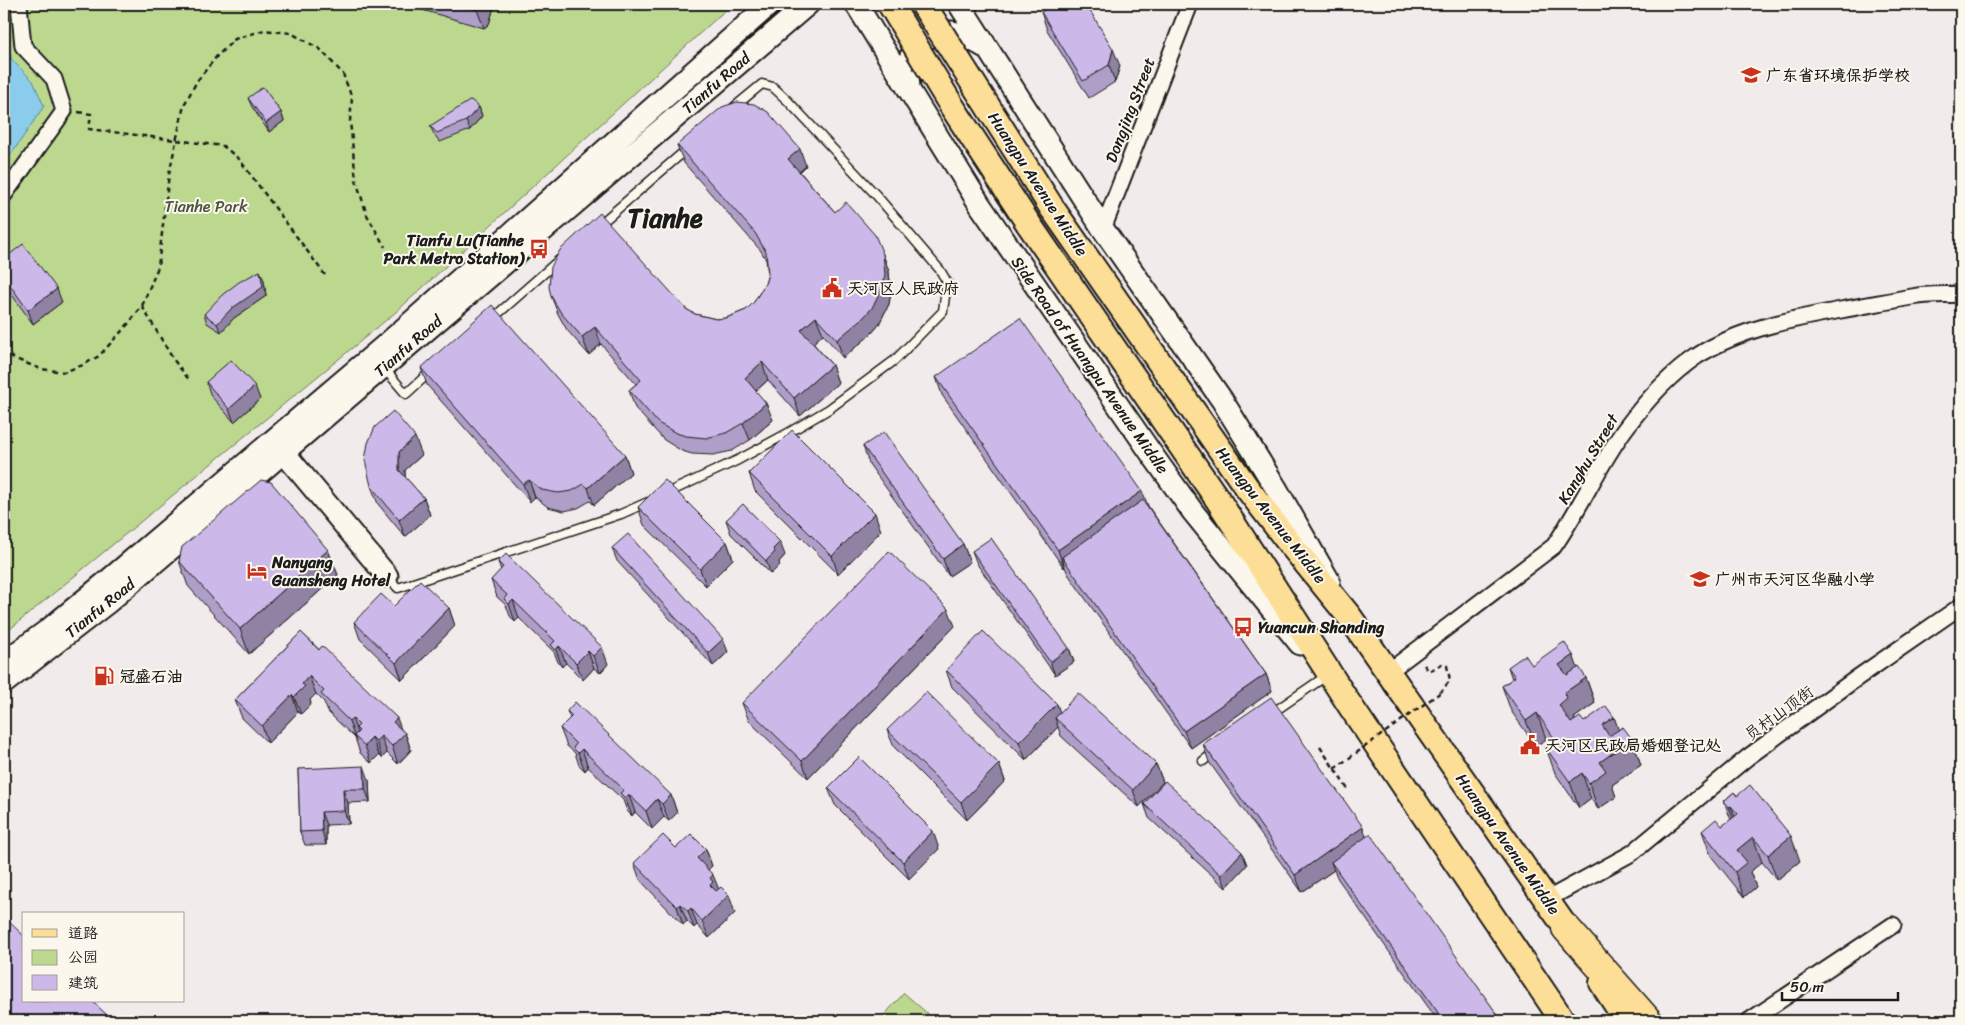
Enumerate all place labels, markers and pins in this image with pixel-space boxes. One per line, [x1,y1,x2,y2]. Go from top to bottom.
place label: 广东省环境保护学校 [1766,61,1910,90]
school or university icon: 广东省环境保护学校 [1740,64,1762,86]
place label: Tianfu Lu(Tianhe Park Metro Station) [383,226,525,273]
bus stop icon: Tianfu Lu(Tianhe Park Metro Station) [528,238,550,260]
place label: 天河区人民政府 [847,274,959,303]
public building icon: 天河区人民政府 [821,277,843,299]
place label: Nanyang Guansheng Hotel [271,548,392,595]
hotel icon: Nanyang Guansheng Hotel [246,560,268,582]
place label: 广州市天河区华融小学 [1715,565,1875,594]
school or university icon: 广州市天河区华融小学 [1689,568,1711,590]
place label: Yuancun Shanding [1258,613,1385,642]
bus stop icon: Yuancun Shanding [1232,616,1254,638]
place label: 冠盛石油 [119,662,183,691]
fuel station icon: 冠盛石油 [93,665,115,687]
place label: 天河区民政局婚姻登记处 [1545,731,1722,760]
public building icon: 天河区民政局婚姻登记处 [1519,734,1541,756]

